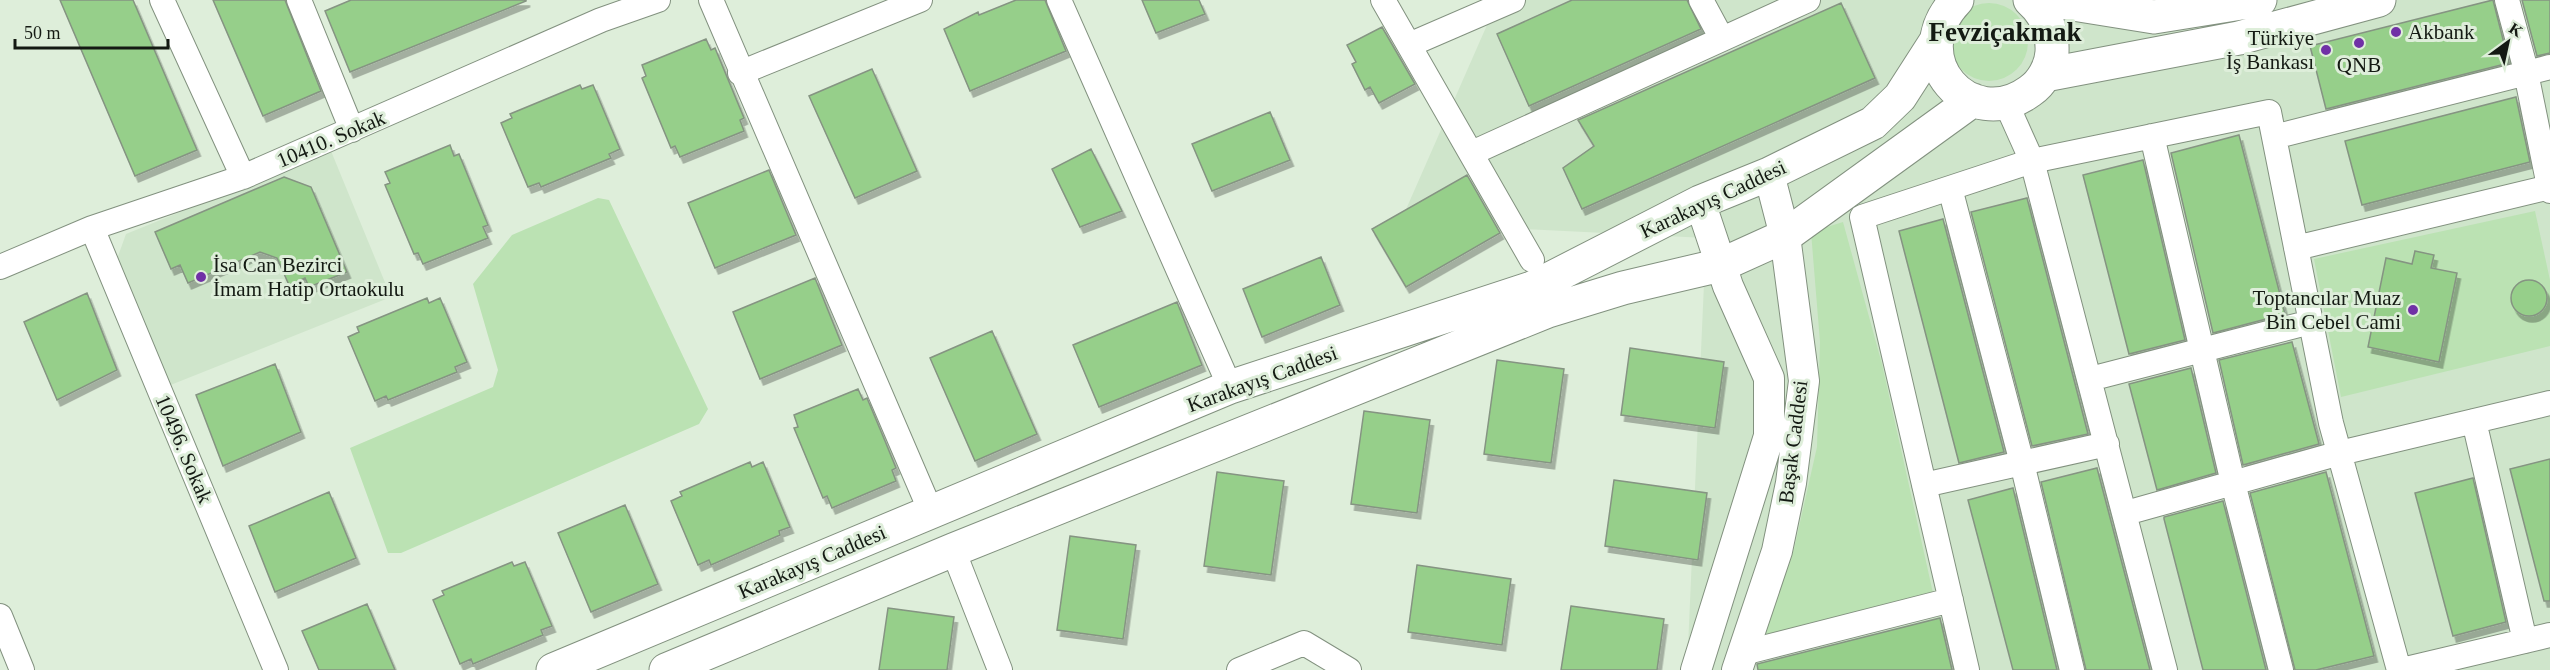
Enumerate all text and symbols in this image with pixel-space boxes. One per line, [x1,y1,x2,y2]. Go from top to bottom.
scale bar [15,12,168,50]
north arrow [2478,12,2538,72]
district label: Fevziçakmak [1929,17,2081,47]
text: K [2506,19,2526,41]
place label: Akbank [2408,20,2475,44]
text: 50 m [24,23,61,43]
marker: Akbank [2389,25,2403,39]
place label: Türkiye İş Bankası [2226,26,2314,74]
marker: QNB [2352,36,2366,50]
marker: Türkiye İş Bankası [2319,43,2333,57]
place label: QNB [2337,53,2381,77]
street label: 10410. Sokak [273,105,389,173]
street label: Karakayış Caddesi [1636,155,1790,243]
place label: İsa Can Bezirci İmam Hatip Ortaokulu [213,253,405,301]
marker: İsa Can Bezirci İmam Hatip Ortaokulu [194,270,208,284]
place label: Toptancılar Muaz Bin Cebel Cami [2253,286,2401,334]
marker: Toptancılar Muaz Bin Cebel Cami [2406,303,2420,317]
street label: Karakayış Caddesi [1184,341,1341,417]
street label: Başak Caddesi [1774,379,1812,505]
street label: 10496. Sokak [150,391,218,507]
street label: Karakayış Caddesi [735,520,890,604]

